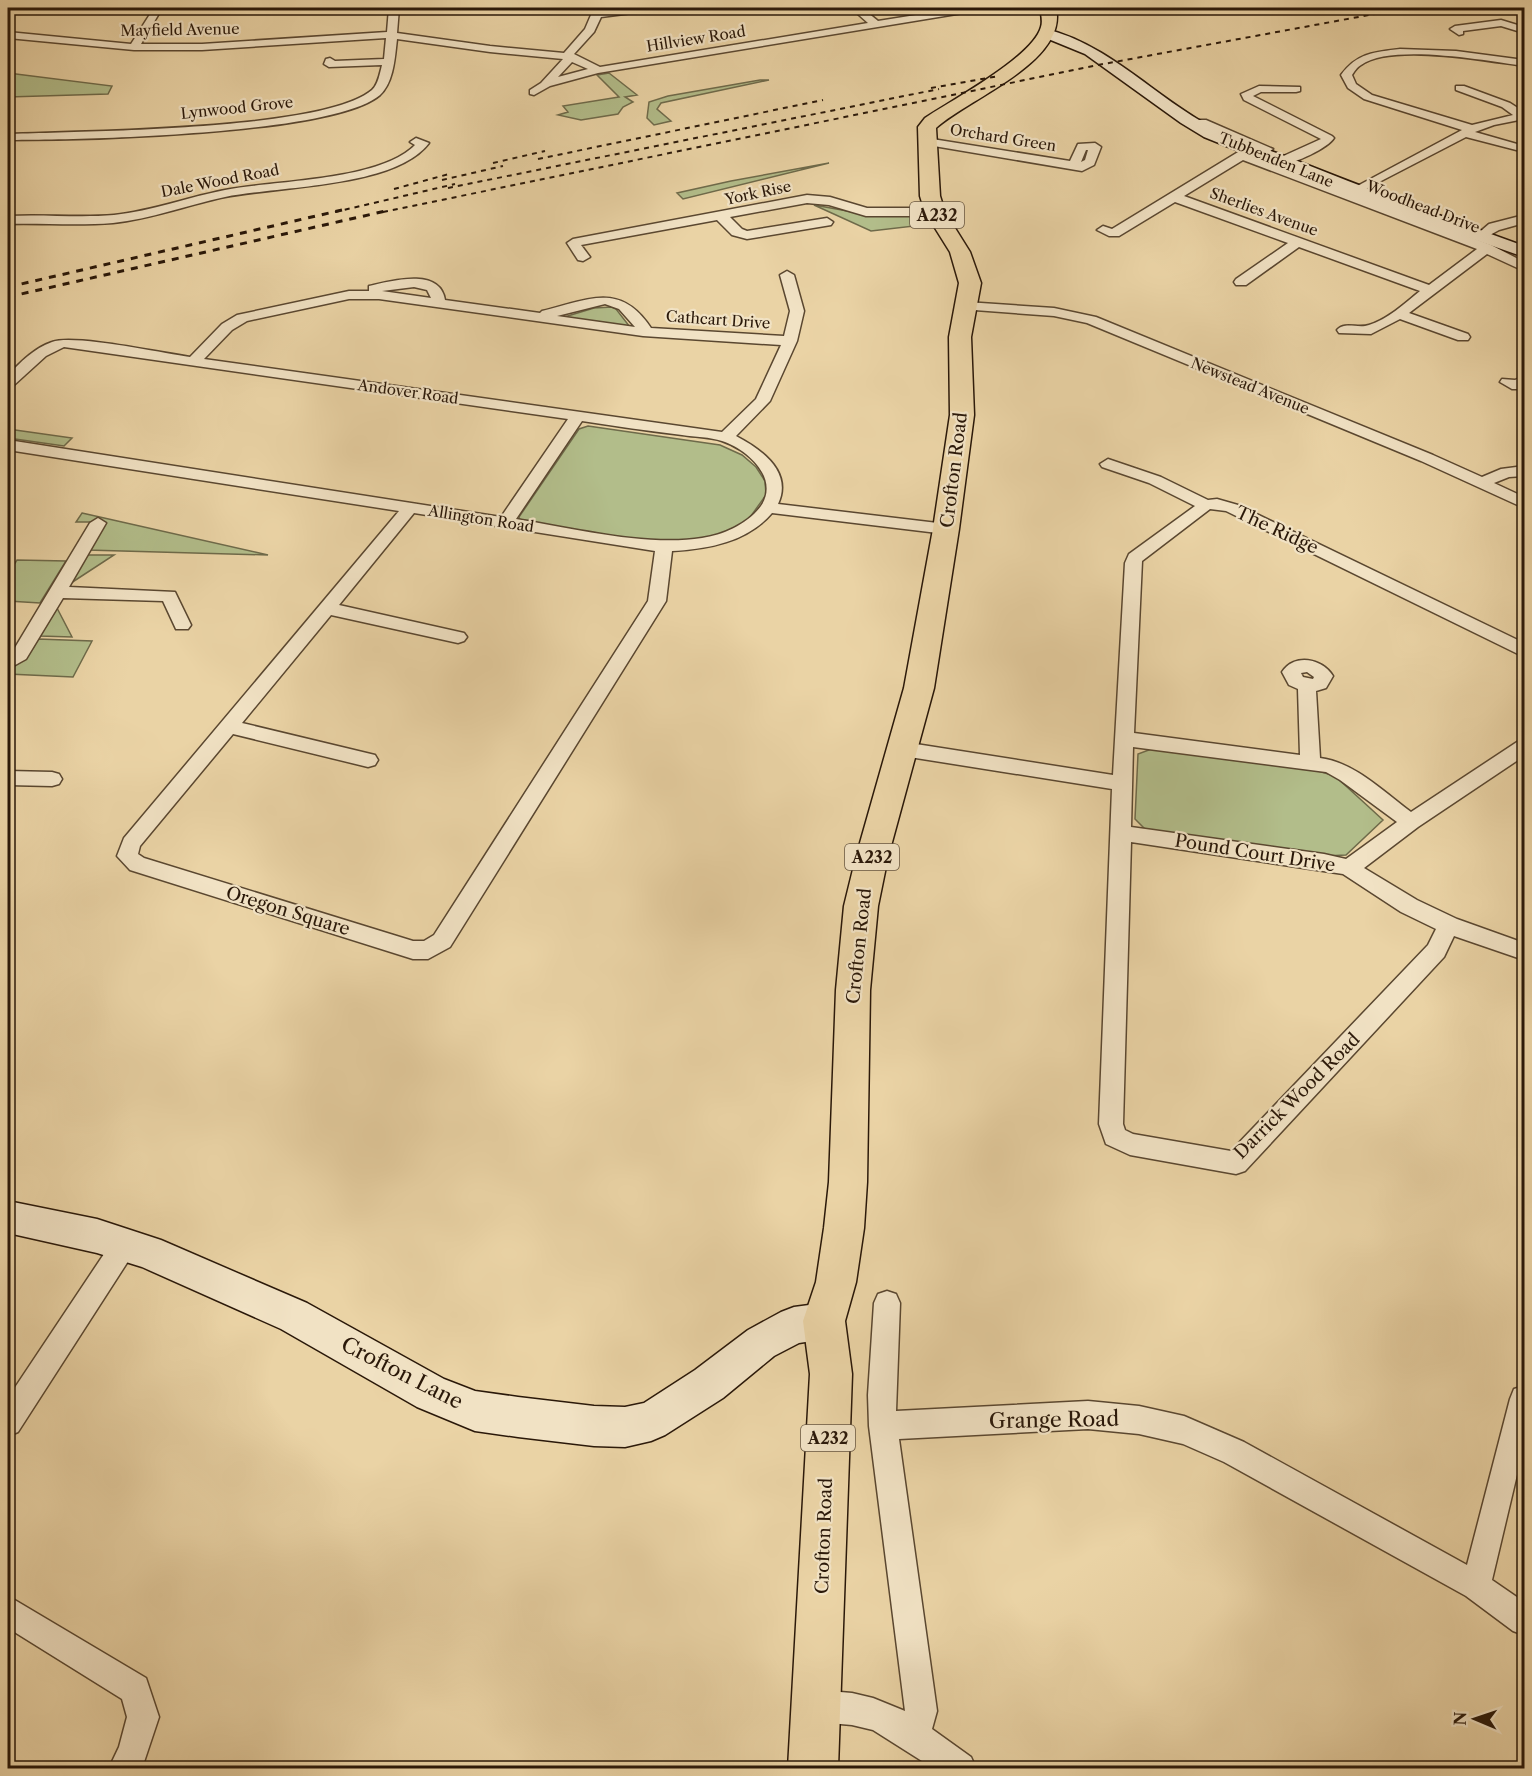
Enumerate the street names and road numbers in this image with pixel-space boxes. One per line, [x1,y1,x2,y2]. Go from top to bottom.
street label: Mayfield Avenue [120,19,240,40]
street label: Hillview Road [645,21,747,56]
street label: Lynwood Grove [180,92,294,123]
street label: Orchard Green [949,120,1058,155]
street label: Tubbenden Lane [1216,128,1336,191]
street label: Dale Wood Road [159,160,281,201]
street label: York Rise [722,176,793,209]
street label: Woodhead Drive [1363,176,1483,237]
street label: Sherlies Avenue [1207,183,1321,240]
road number: A232 [910,202,964,228]
street label: Cathcart Drive [665,306,771,333]
street label: Newstead Avenue [1188,353,1312,418]
street label: Andover Road [355,375,460,408]
street label: Crofton Road [936,411,972,529]
street label: Allington Road [426,501,535,536]
street label: The Ridge [1232,501,1322,559]
street label: Pound Court Drive [1173,829,1337,877]
road number: A232 [845,844,899,870]
street label: Oregon Square [223,882,353,940]
street label: Crofton Road [842,887,876,1005]
street label: Darrick Wood Road [1230,1029,1364,1163]
street label: Crofton Lane [337,1331,467,1414]
street label: Grange Road [989,1406,1119,1433]
road number: A232 [801,1425,855,1451]
street label: Crofton Road [811,1477,837,1594]

